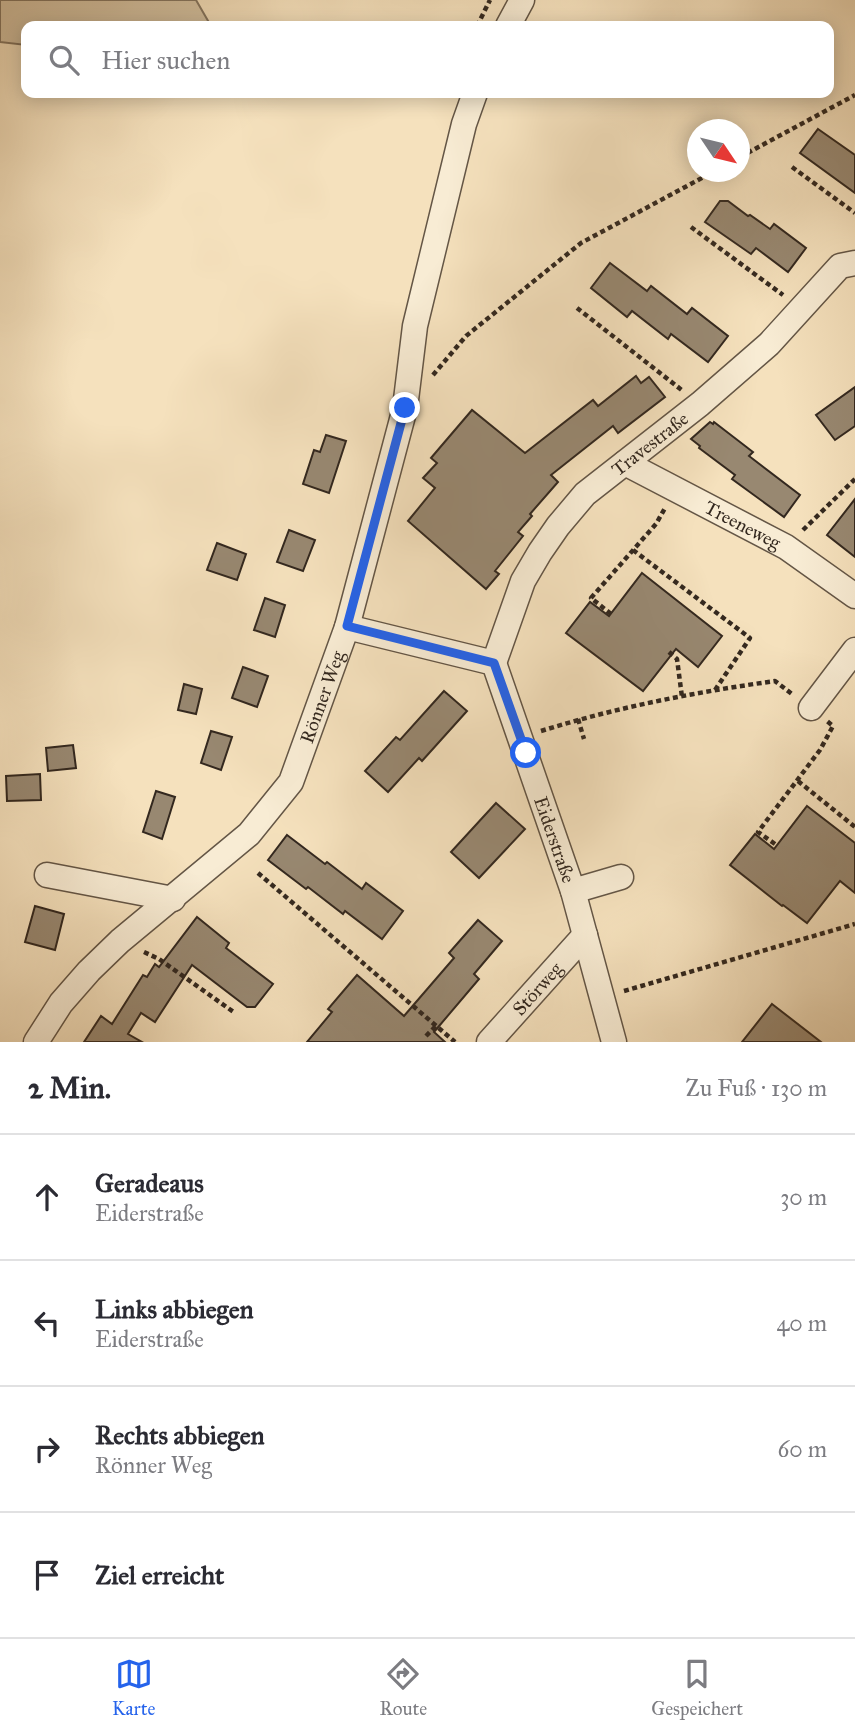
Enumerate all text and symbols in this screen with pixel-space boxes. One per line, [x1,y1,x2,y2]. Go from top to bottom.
search box [21,21,834,98]
icon: search [45,41,83,79]
text: Hier suchen [101,44,230,76]
north arrow [687,119,750,182]
route end [389,392,420,423]
street label: Travestraße [607,407,693,481]
street label: Treeneweg [701,496,785,555]
street label: Rönner Weg [295,647,350,746]
route start [510,737,541,768]
street label: Eiderstraße [529,793,580,886]
street label: Störweg [508,957,568,1020]
text: 2 Min. [28,1070,111,1106]
text: Zu Fuß · 130 m [686,1074,827,1102]
text: Geradeaus [95,1167,204,1199]
icon: ahead [28,1178,66,1216]
text: 30 m [780,1183,827,1211]
text: Eiderstraße [95,1199,204,1227]
text: Links abbiegen [95,1293,254,1325]
icon: left [28,1304,66,1342]
text: 40 m [777,1309,827,1337]
text: Eiderstraße [95,1325,204,1353]
text: Rechts abbiegen [95,1419,265,1451]
icon: right [28,1430,66,1468]
text: 60 m [778,1435,827,1463]
text: Rönner Weg [95,1451,212,1479]
icon: arrive [28,1556,66,1594]
text: Ziel erreicht [95,1559,224,1591]
tab: Karte [112,1655,155,1720]
tab: Route [379,1655,427,1720]
tab: Gespeichert [651,1655,743,1720]

